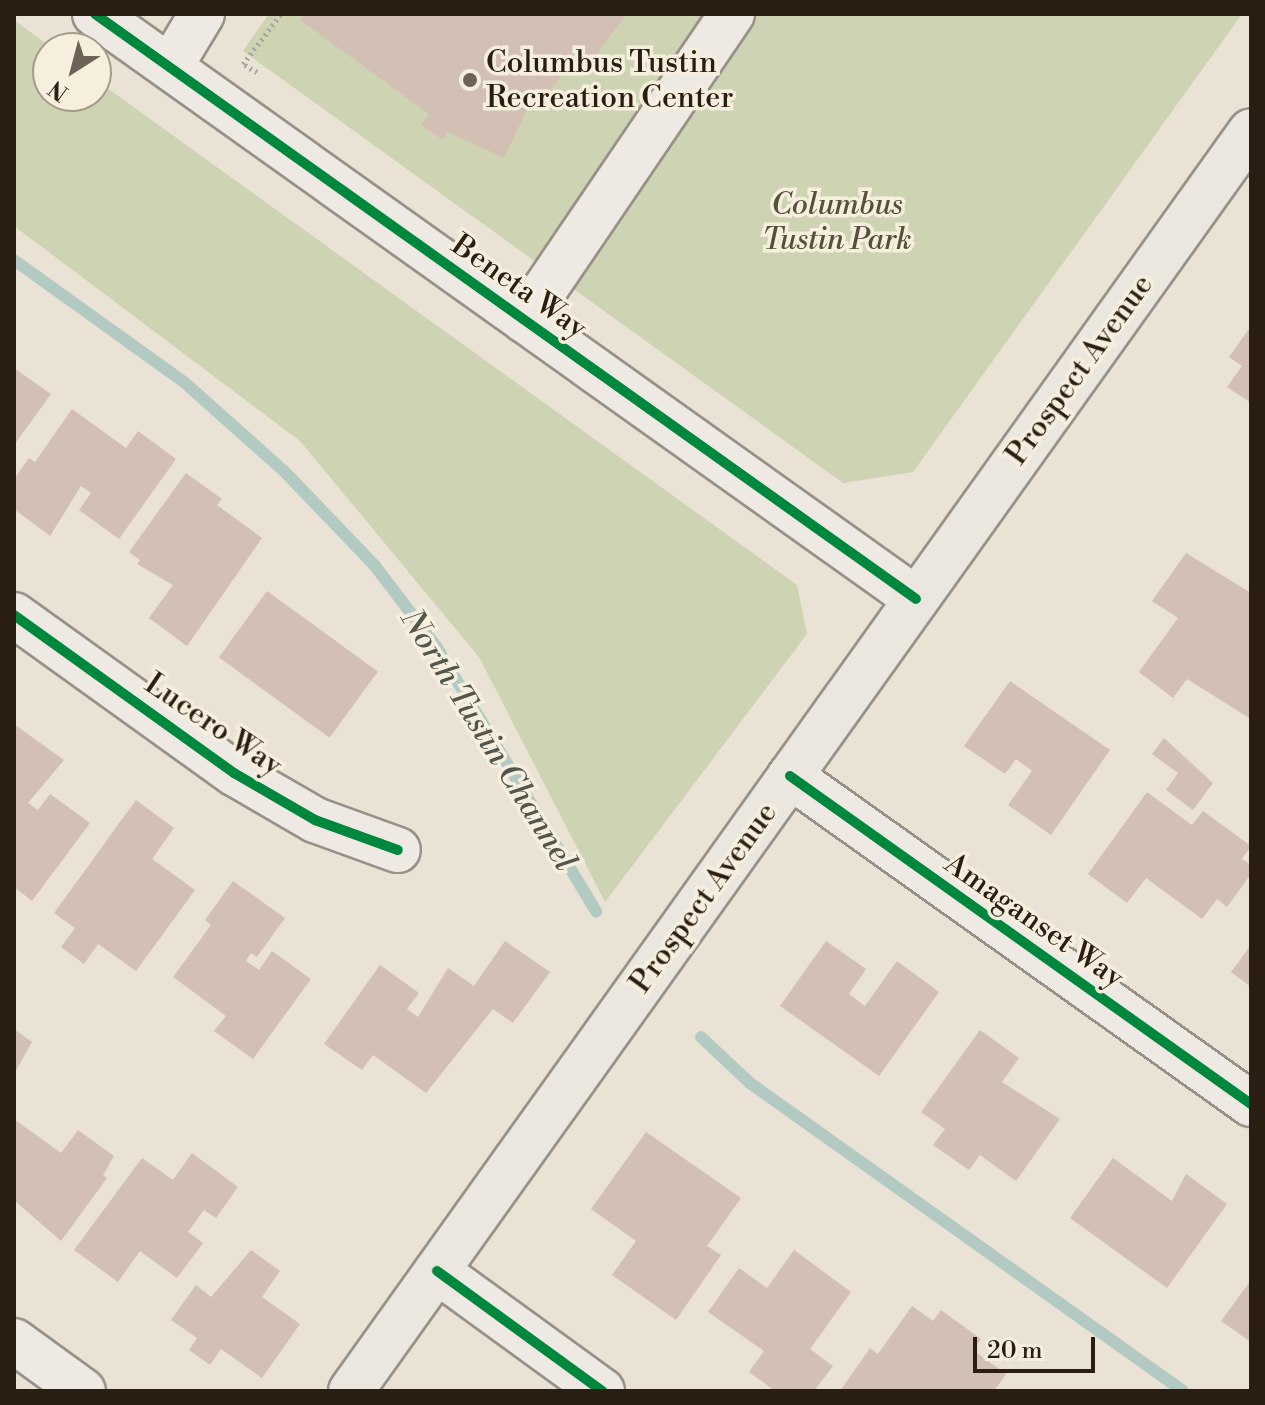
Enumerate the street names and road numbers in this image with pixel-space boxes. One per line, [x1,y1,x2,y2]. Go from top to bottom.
street label: Beneta Way [445,227,593,347]
street label: Prospect Avenue [999,268,1161,472]
street label: Lucero Way [138,666,288,784]
street label: Prospect Avenue [623,796,785,1000]
street label: Amaganset Way [937,846,1131,996]

